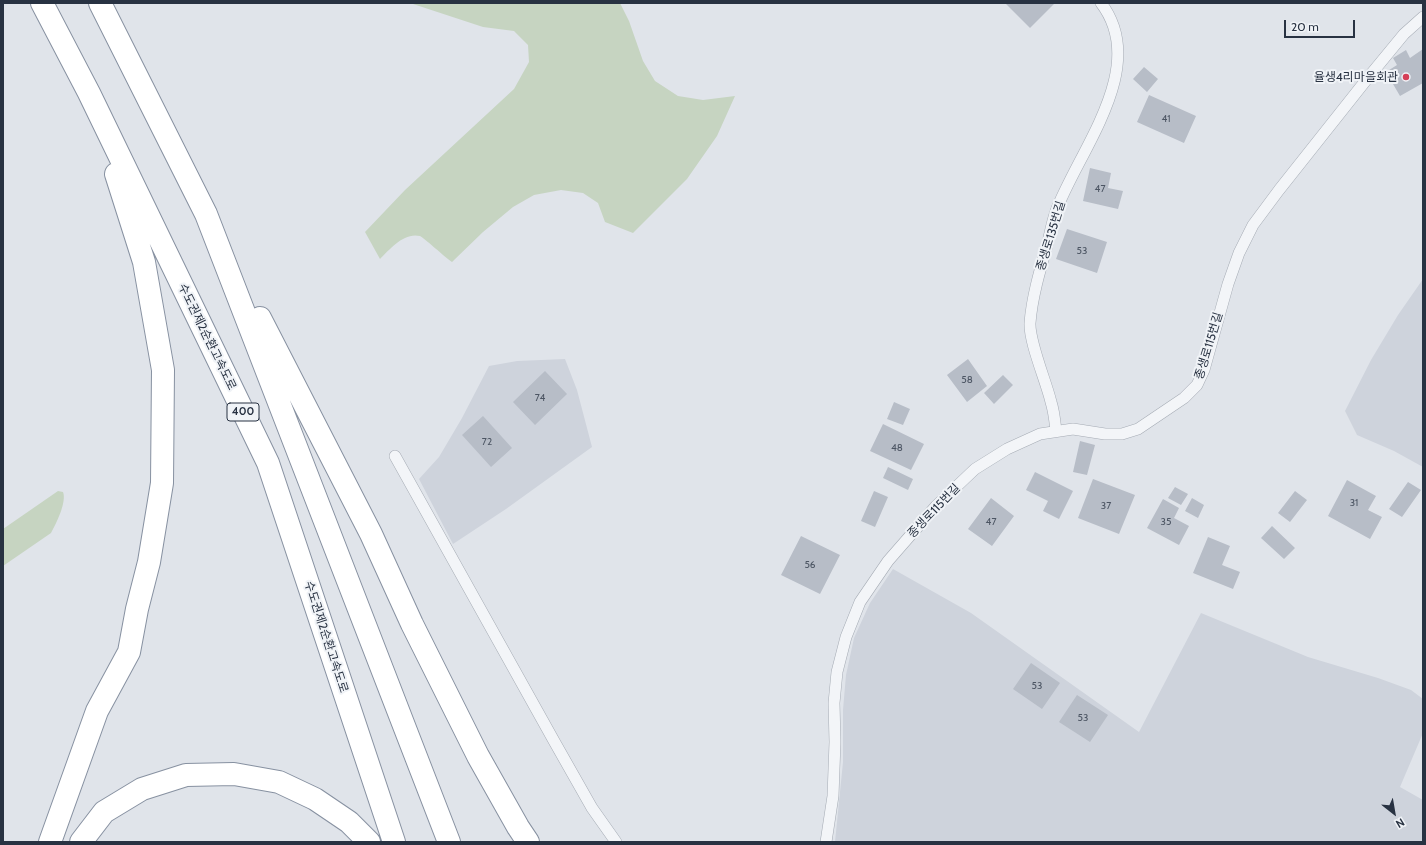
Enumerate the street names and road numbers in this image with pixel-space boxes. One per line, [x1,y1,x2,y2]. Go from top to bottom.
street label: 종생로135번길 [1034,199,1068,273]
street label: 수도권제2순환고속도로 [175,281,239,393]
street label: 종생로115번길 [1192,311,1226,381]
road number: 400 [227,403,259,421]
street label: 종생로115번길 [905,481,963,541]
street label: 수도권제2순환고속도로 [301,579,351,695]

